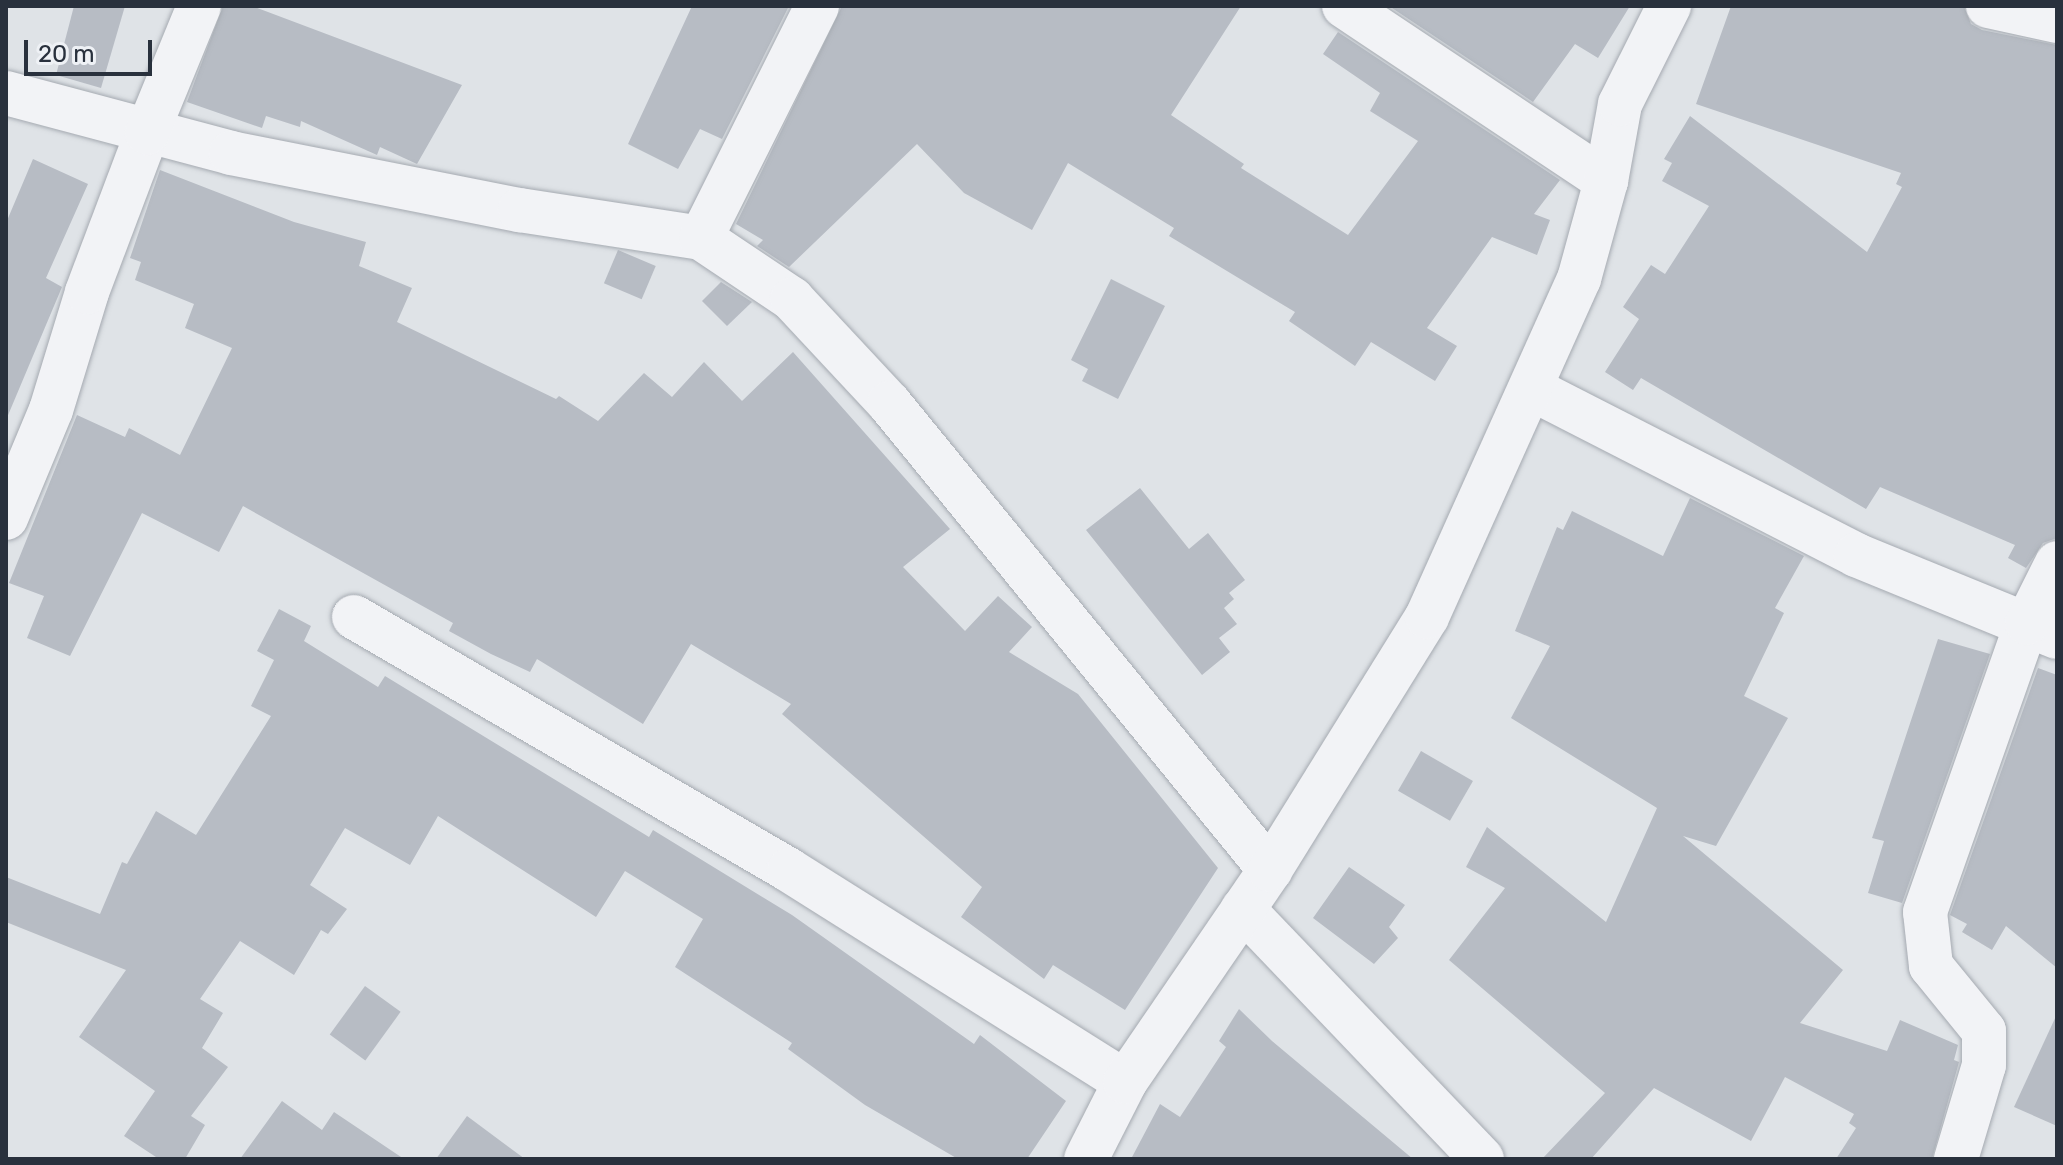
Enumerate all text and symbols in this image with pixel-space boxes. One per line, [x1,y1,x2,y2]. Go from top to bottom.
scale bar [28,24,156,74]
text: 20 m [38,40,95,68]

